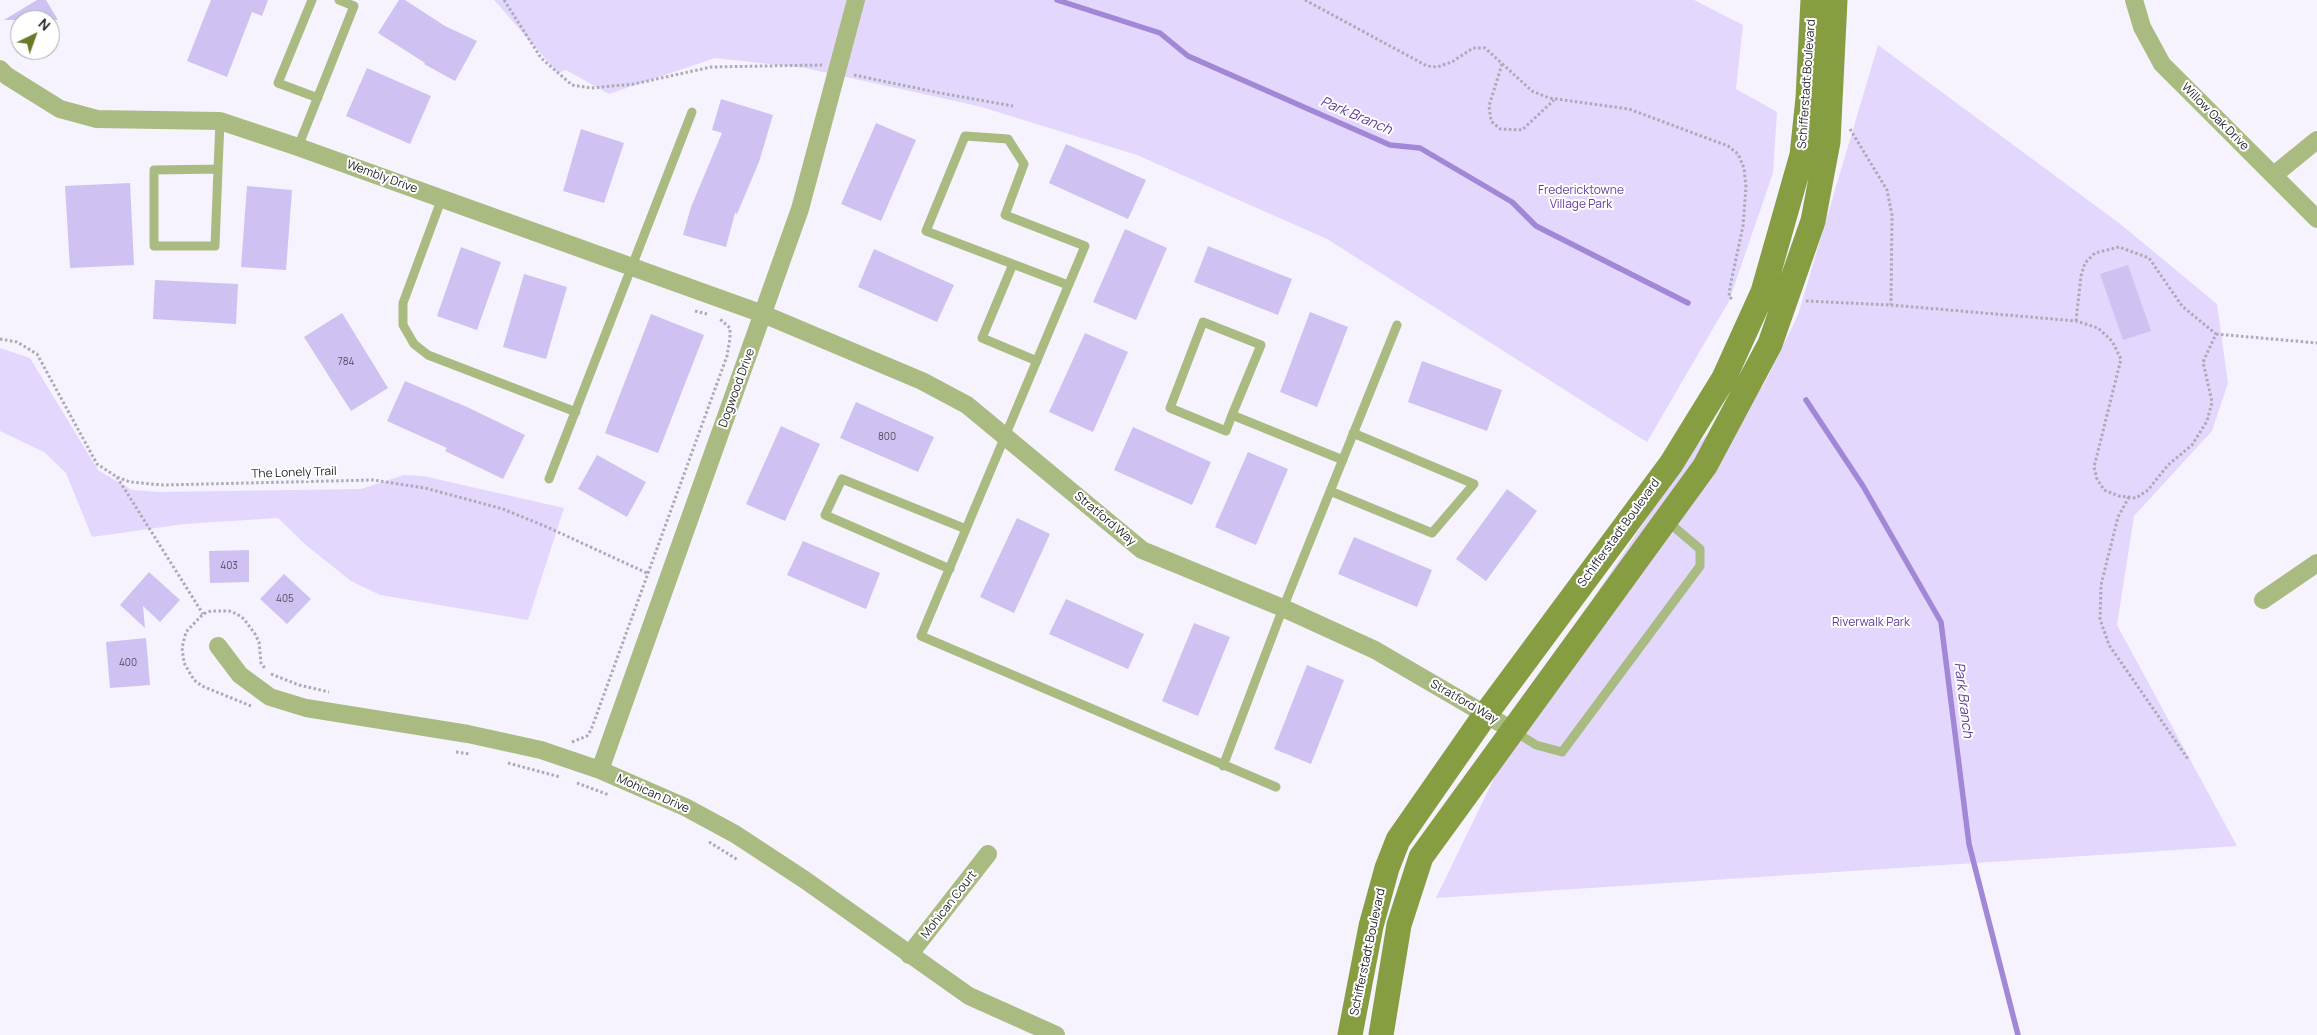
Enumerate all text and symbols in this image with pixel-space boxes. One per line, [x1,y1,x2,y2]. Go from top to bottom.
north arrow [10,10,60,60]
text: N [35,14,55,35]
street label: Schifferstadt Boulevard [1795,19,1819,149]
street label: Willow Oak Drive [2178,80,2252,154]
water label: Park Branch [1318,93,1394,139]
street label: Wembly Drive [345,158,419,196]
park label: Fredericktowne Village Park [1538,184,1624,212]
street label: Dogwood Drive [716,347,758,429]
house number: 784 [338,356,354,368]
house number: 800 [878,431,896,443]
street label: The Lonely Trail [251,464,337,482]
street label: Schifferstadt Boulevard [1575,476,1663,590]
street label: Stratford Way [1071,489,1139,549]
house number: 403 [220,560,238,572]
house number: 405 [276,593,294,605]
park label: Riverwalk Park [1832,616,1910,630]
house number: 400 [119,657,137,669]
water label: Park Branch [1950,661,1976,739]
street label: Stratford Way [1428,677,1500,727]
street label: Mohican Drive [614,772,692,816]
street label: Mohican Court [918,868,980,942]
street label: Schifferstadt Boulevard [1347,887,1389,1017]

